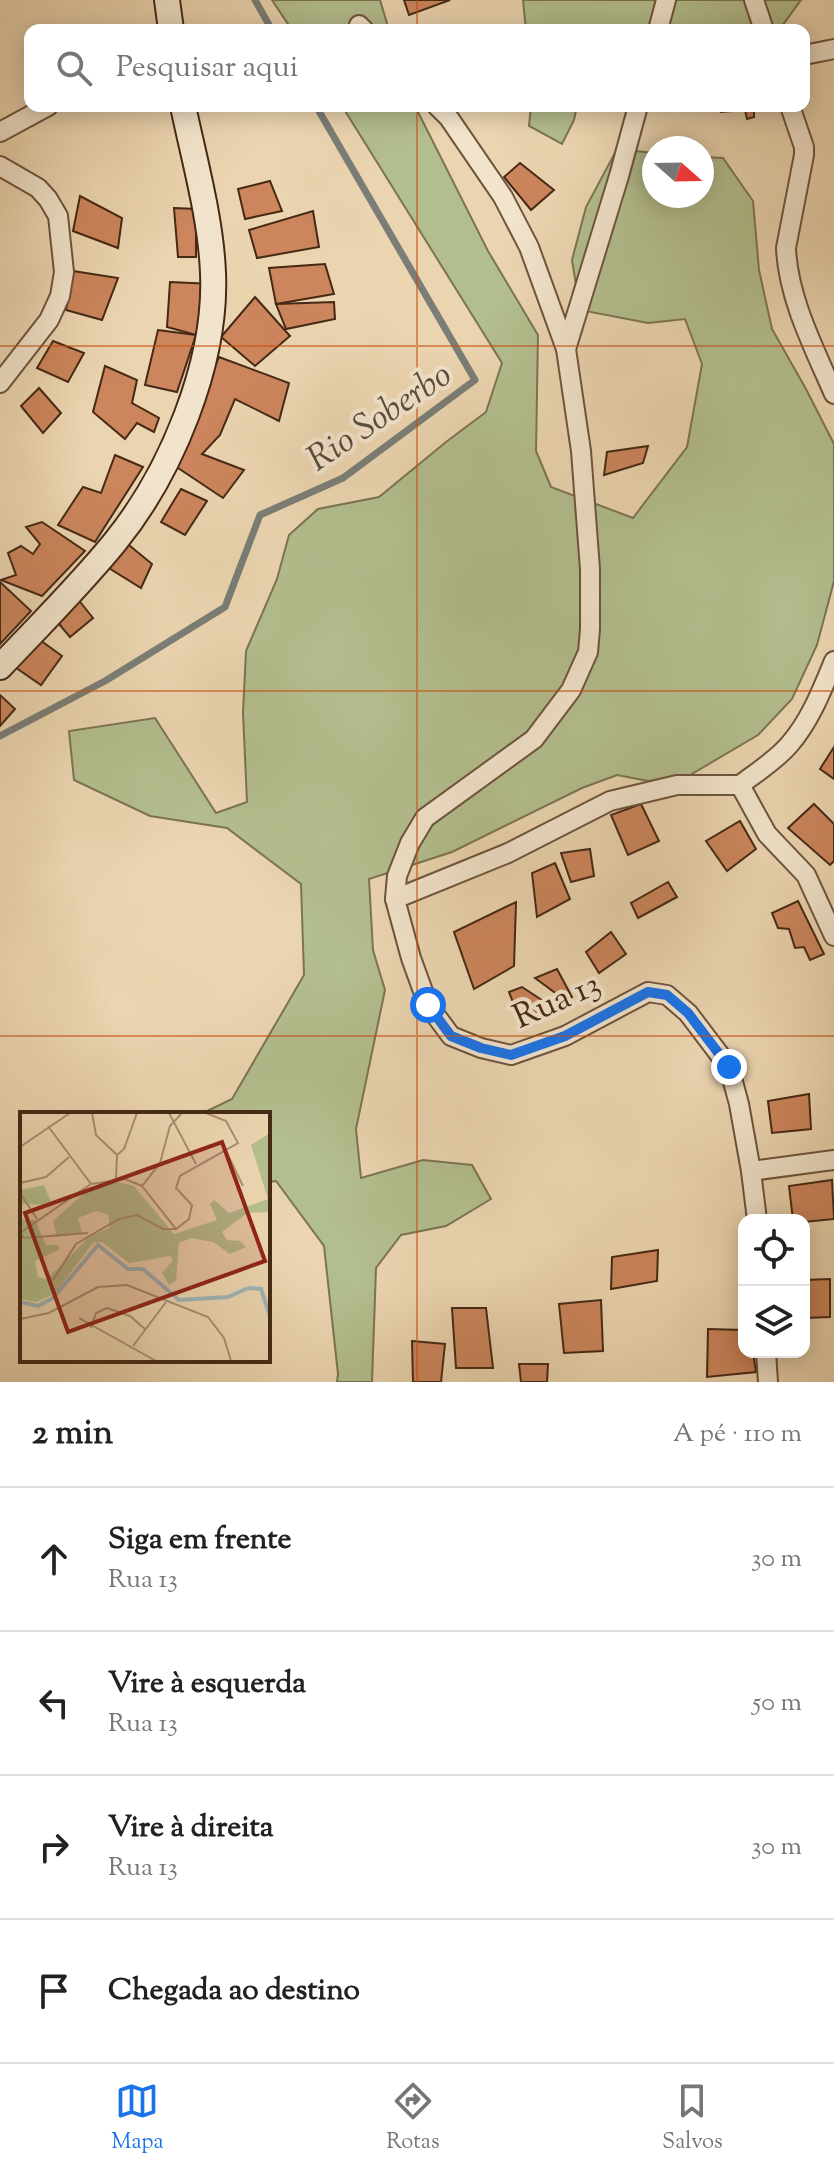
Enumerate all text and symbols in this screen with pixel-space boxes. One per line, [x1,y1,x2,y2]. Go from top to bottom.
search box [24,24,810,112]
icon: search [52,46,96,90]
text: Pesquisar aqui [116,47,298,90]
north arrow [642,136,714,208]
water label: Rio Soberbo [297,351,463,486]
street label: Rua 13 [506,961,609,1043]
route start [410,987,446,1023]
route end [711,1049,747,1085]
inset map [20,1112,270,1362]
map controls [738,1214,810,1358]
button: locate [738,1214,810,1286]
button: layers [738,1286,810,1358]
text: 2 min [32,1410,113,1459]
text: A pé · 110 m [673,1416,802,1453]
text: Siga em frente [108,1519,292,1562]
icon: ahead [32,1537,76,1581]
text: 30 m [751,1541,802,1578]
text: Rua 13 [108,1562,178,1599]
text: Vire à esquerda [108,1663,306,1706]
icon: left [32,1681,76,1725]
text: 50 m [752,1685,802,1722]
text: Rua 13 [108,1706,178,1743]
text: Vire à direita [108,1807,274,1850]
icon: right [32,1825,76,1869]
text: 30 m [751,1829,802,1866]
text: Rua 13 [108,1850,178,1887]
icon: arrive [32,1969,76,2013]
text: Chegada ao destino [108,1970,360,2013]
tab: Mapa [111,2079,164,2159]
tab: Rotas [386,2079,440,2159]
tab: Salvos [662,2079,723,2159]

